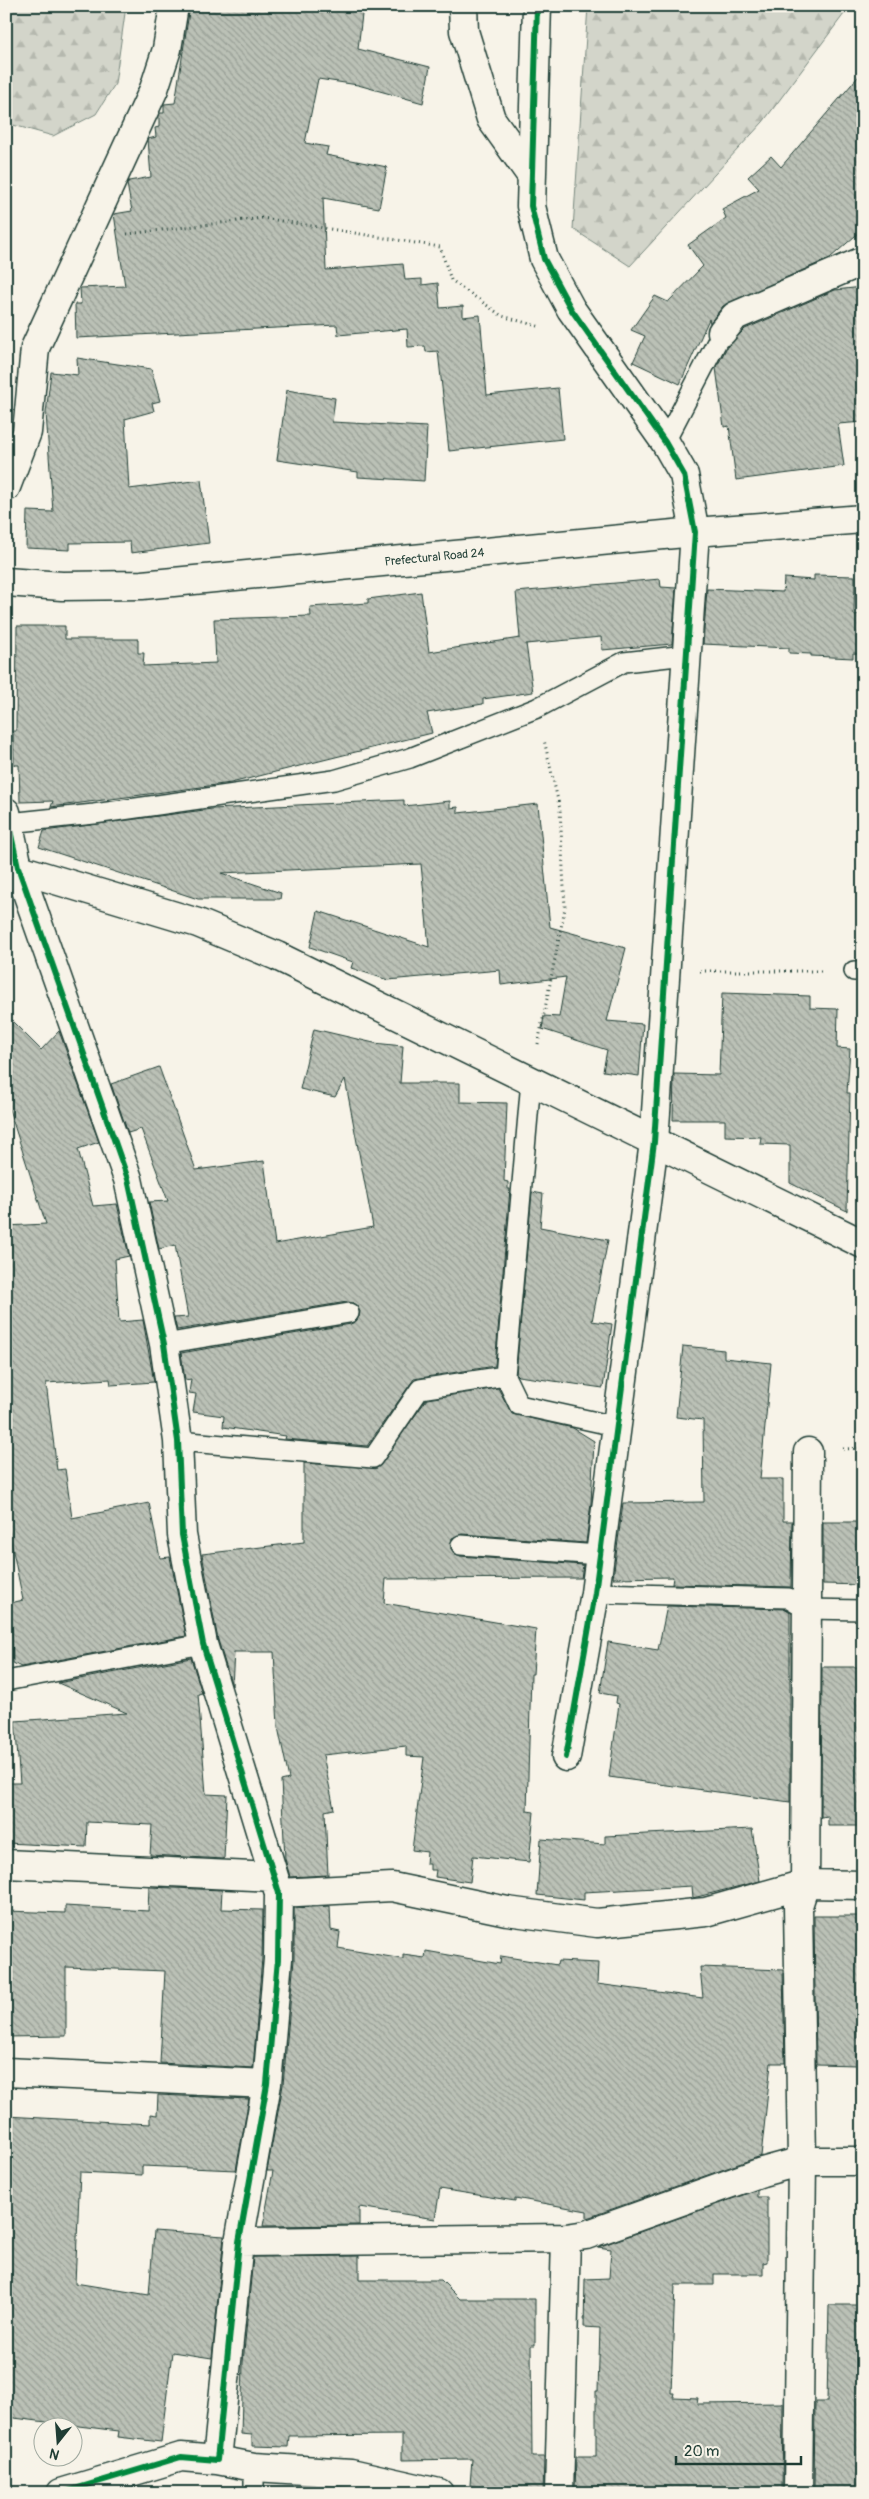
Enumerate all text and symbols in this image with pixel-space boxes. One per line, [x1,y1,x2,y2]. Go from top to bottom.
street label: Prefectural Road 24 [384,545,485,570]
north arrow [32,2416,82,2466]
scale bar [676,2434,802,2466]
text: 20 m [684,2442,719,2461]
text: N [47,2444,61,2463]

